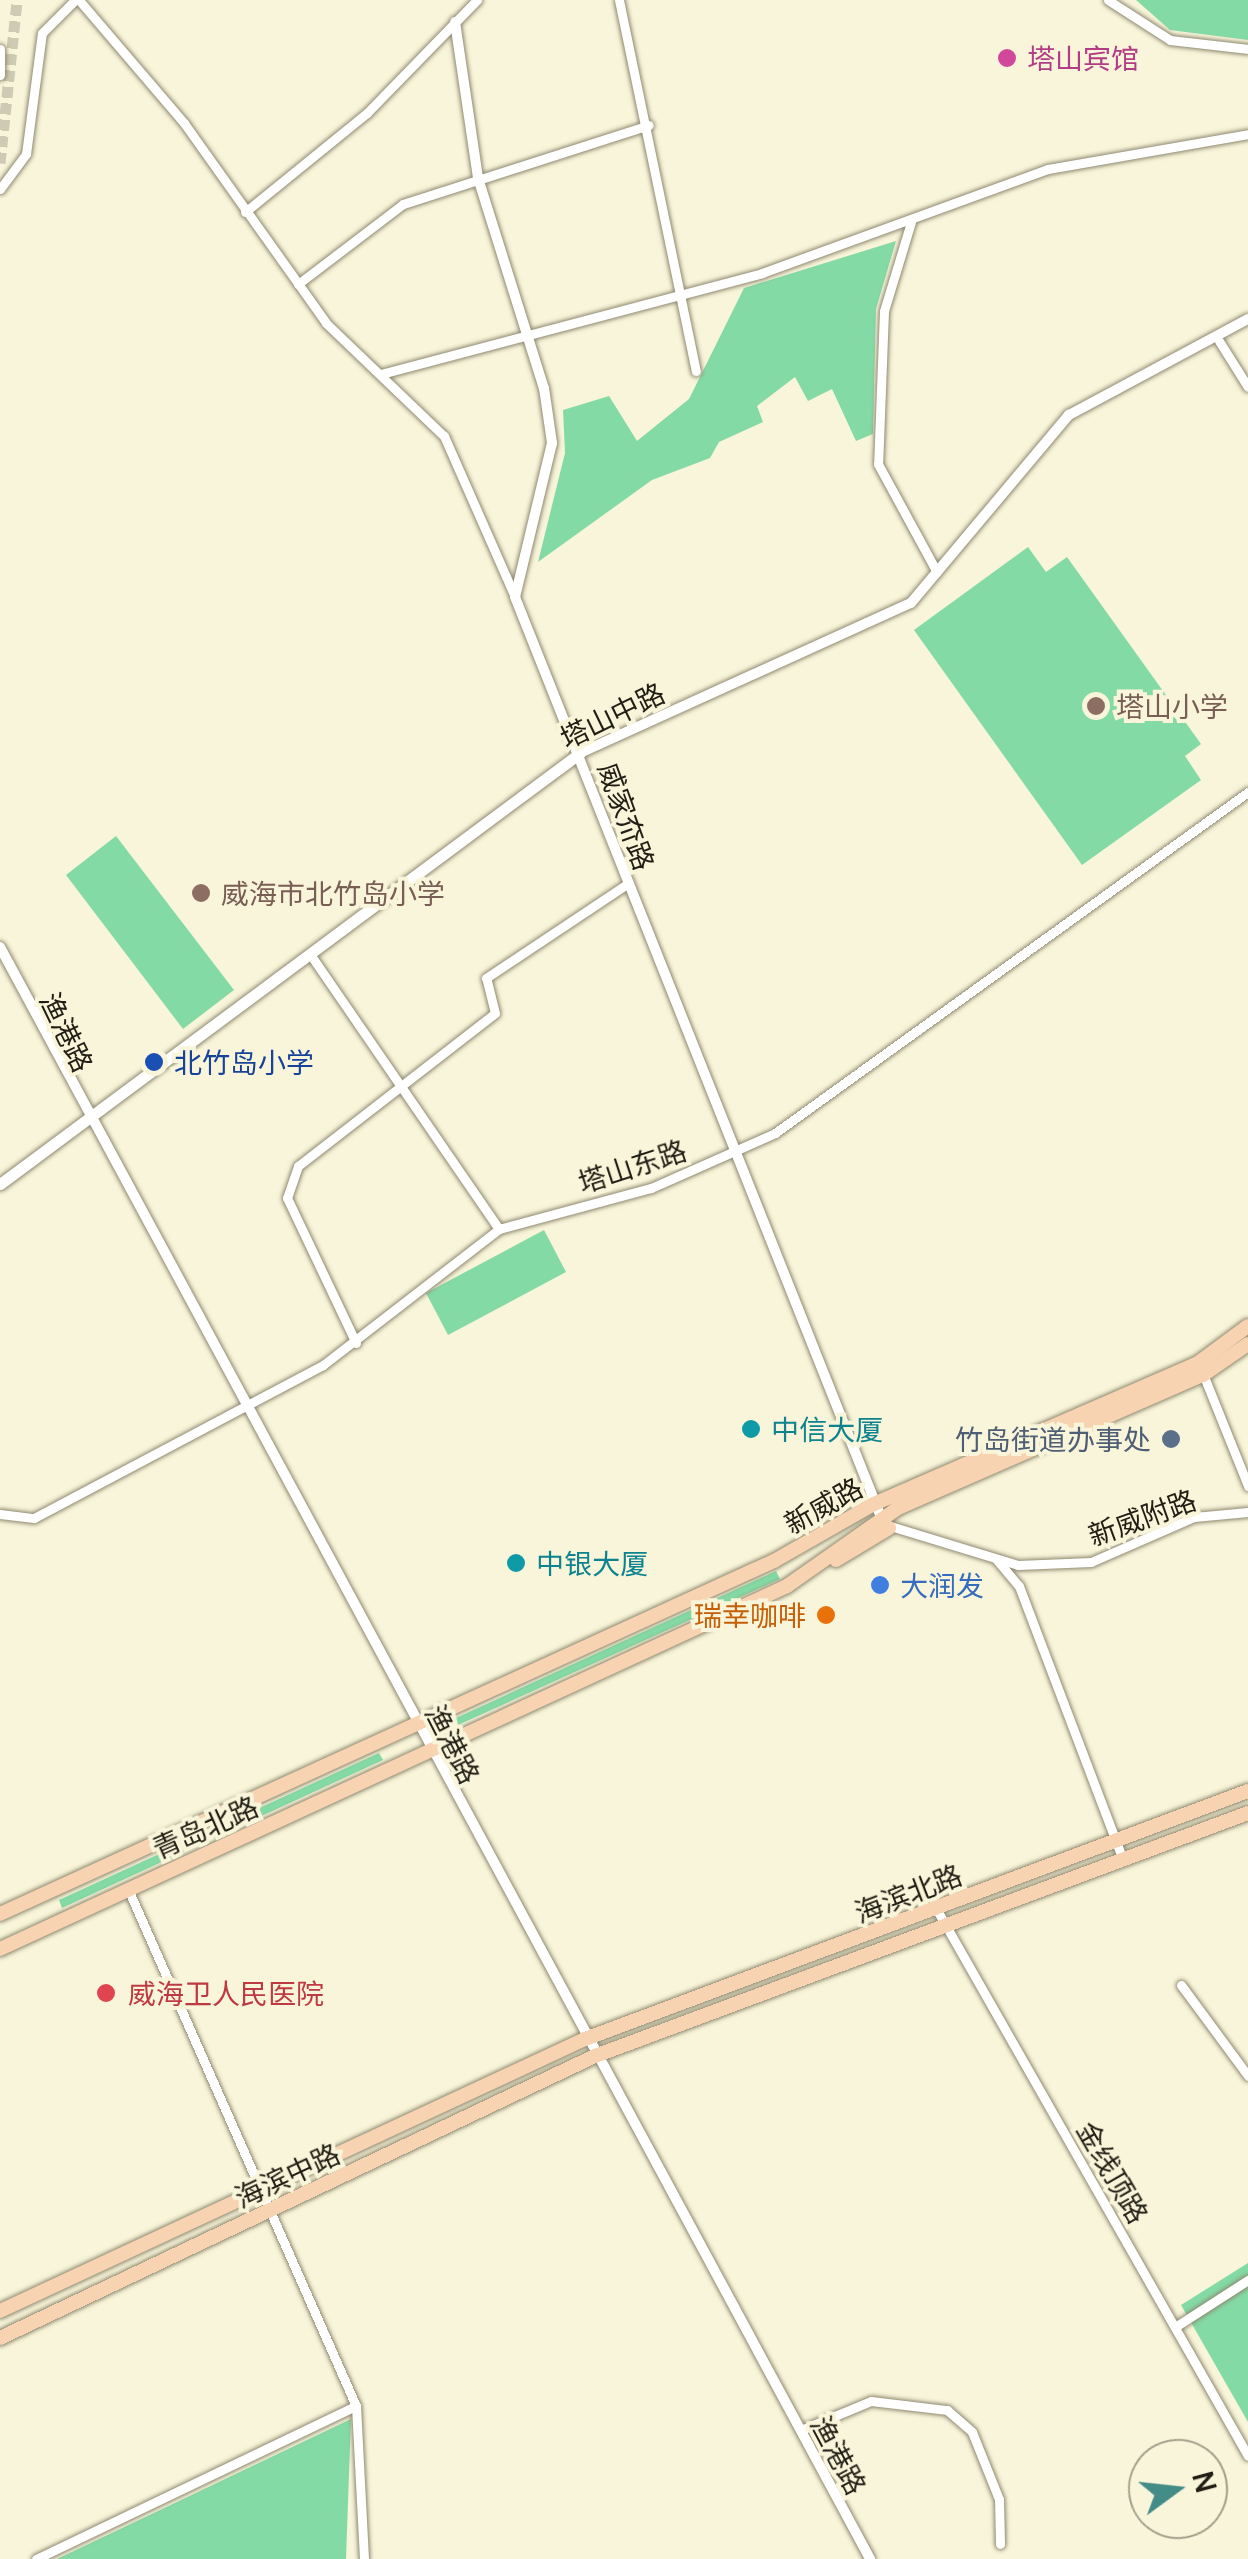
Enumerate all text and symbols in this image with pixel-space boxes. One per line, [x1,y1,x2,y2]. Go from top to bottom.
place label: 塔山宾馆 [1027,41,1139,75]
marker: 塔山宾馆 [996,47,1018,69]
street label: 塔山中路 [554,675,670,755]
place label: 塔山小学 [1116,689,1228,723]
marker: 塔山小学 [1085,695,1107,717]
street label: 威家夼路 [592,758,662,874]
place label: 威海市北竹岛小学 [221,876,445,910]
marker: 威海市北竹岛小学 [190,882,212,904]
street label: 渔港路 [33,987,101,1077]
place label: 北竹岛小学 [174,1045,314,1079]
marker: 北竹岛小学 [143,1051,165,1073]
street label: 塔山东路 [574,1133,690,1199]
place label: 中信大厦 [771,1412,883,1446]
marker: 中信大厦 [740,1418,762,1440]
place label: 竹岛街道办事处 [955,1422,1151,1456]
marker: 竹岛街道办事处 [1160,1428,1182,1450]
street label: 新威路 [778,1470,868,1540]
street label: 新威附路 [1084,1482,1200,1552]
place label: 中银大厦 [536,1546,648,1580]
marker: 中银大厦 [505,1552,527,1574]
place label: 大润发 [900,1568,984,1602]
marker: 大润发 [869,1574,891,1596]
place label: 瑞幸咖啡 [694,1598,806,1632]
marker: 瑞幸咖啡 [815,1604,837,1626]
street label: 渔港路 [419,1699,487,1789]
street label: 青岛北路 [147,1789,263,1865]
street label: 海滨北路 [850,1857,966,1929]
place label: 威海卫人民医院 [128,1976,324,2010]
marker: 威海卫人民医院 [93,1980,119,2006]
street label: 金线顶路 [1070,2115,1156,2229]
street label: 海滨中路 [229,2136,345,2214]
street label: 渔港路 [804,2410,874,2500]
north arrow [1128,2439,1228,2539]
text: N [1184,2467,1226,2496]

